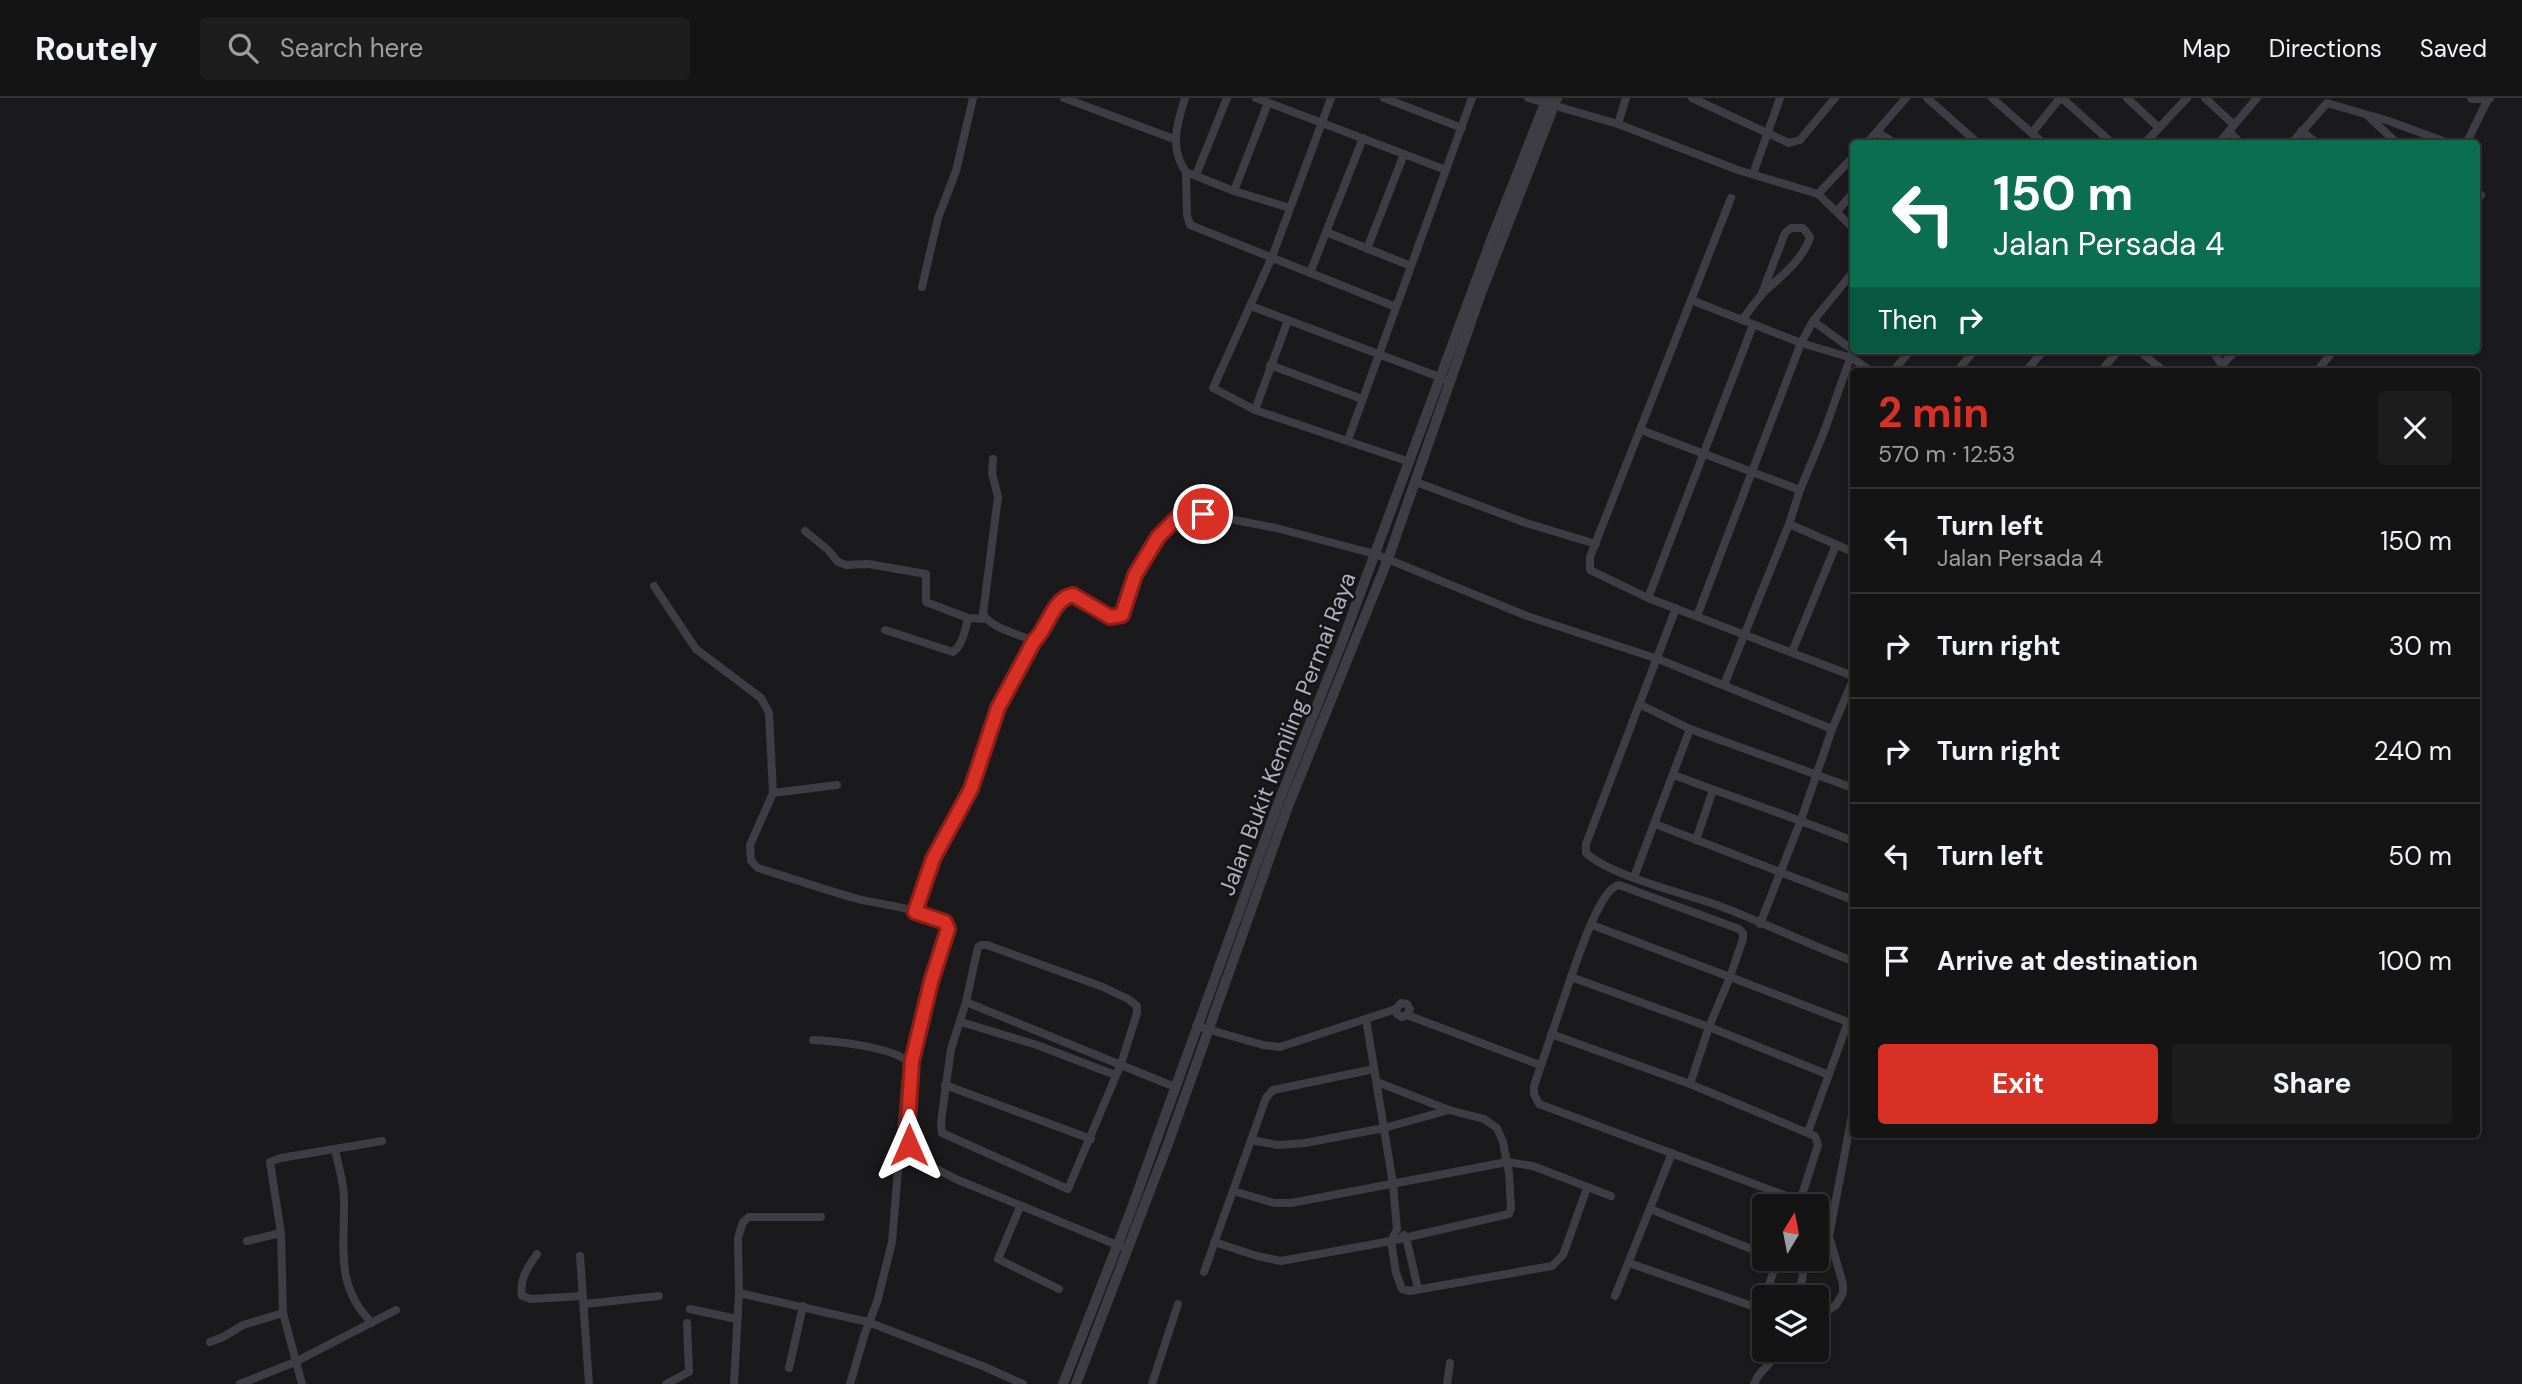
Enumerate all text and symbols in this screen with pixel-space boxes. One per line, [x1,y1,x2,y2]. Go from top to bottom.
search box [200,17,690,80]
text: Routely [35,27,158,70]
icon: search [224,29,262,67]
text: Search here [280,31,423,65]
text: Map [2183,33,2231,64]
text: Directions [2269,33,2382,64]
text: Saved [2420,33,2487,64]
text: 150 m [1993,161,2133,225]
icon: left [1878,168,1969,259]
text: Jalan Persada 4 [1993,223,2224,265]
icon: right [1951,301,1989,339]
text: Then [1878,303,1937,337]
text: 2 min [1878,385,1989,440]
button: close [2378,391,2452,465]
text: 570 m · 12:53 [1878,439,2015,469]
pin [1173,484,1233,544]
icon: arrive [1184,495,1222,533]
text: Turn left [1937,509,2044,543]
icon: left [1878,522,1916,560]
text: 150 m [2380,524,2452,558]
text: Jalan Persada 4 [1937,543,2103,573]
street label: Jalan Bukit Kemiling Permai Raya [1211,568,1363,900]
icon: right [1878,627,1916,665]
text: Turn right [1937,629,2061,663]
text: 30 m [2389,629,2452,663]
icon: right [1878,732,1916,770]
text: Turn right [1937,734,2061,768]
text: 240 m [2374,734,2452,768]
icon: left [1878,837,1916,875]
text: Turn left [1937,839,2044,873]
text: 50 m [2388,839,2452,873]
icon: arrive [1878,942,1916,980]
text: Arrive at destination [1937,944,2198,978]
text: 100 m [2378,944,2452,978]
button: Exit [1878,1044,2158,1124]
button: Share [2172,1044,2452,1124]
position arrow [872,1108,946,1182]
north arrow [1752,1194,1829,1270]
map controls [1752,1194,1829,1362]
button: layers [1752,1285,1829,1362]

